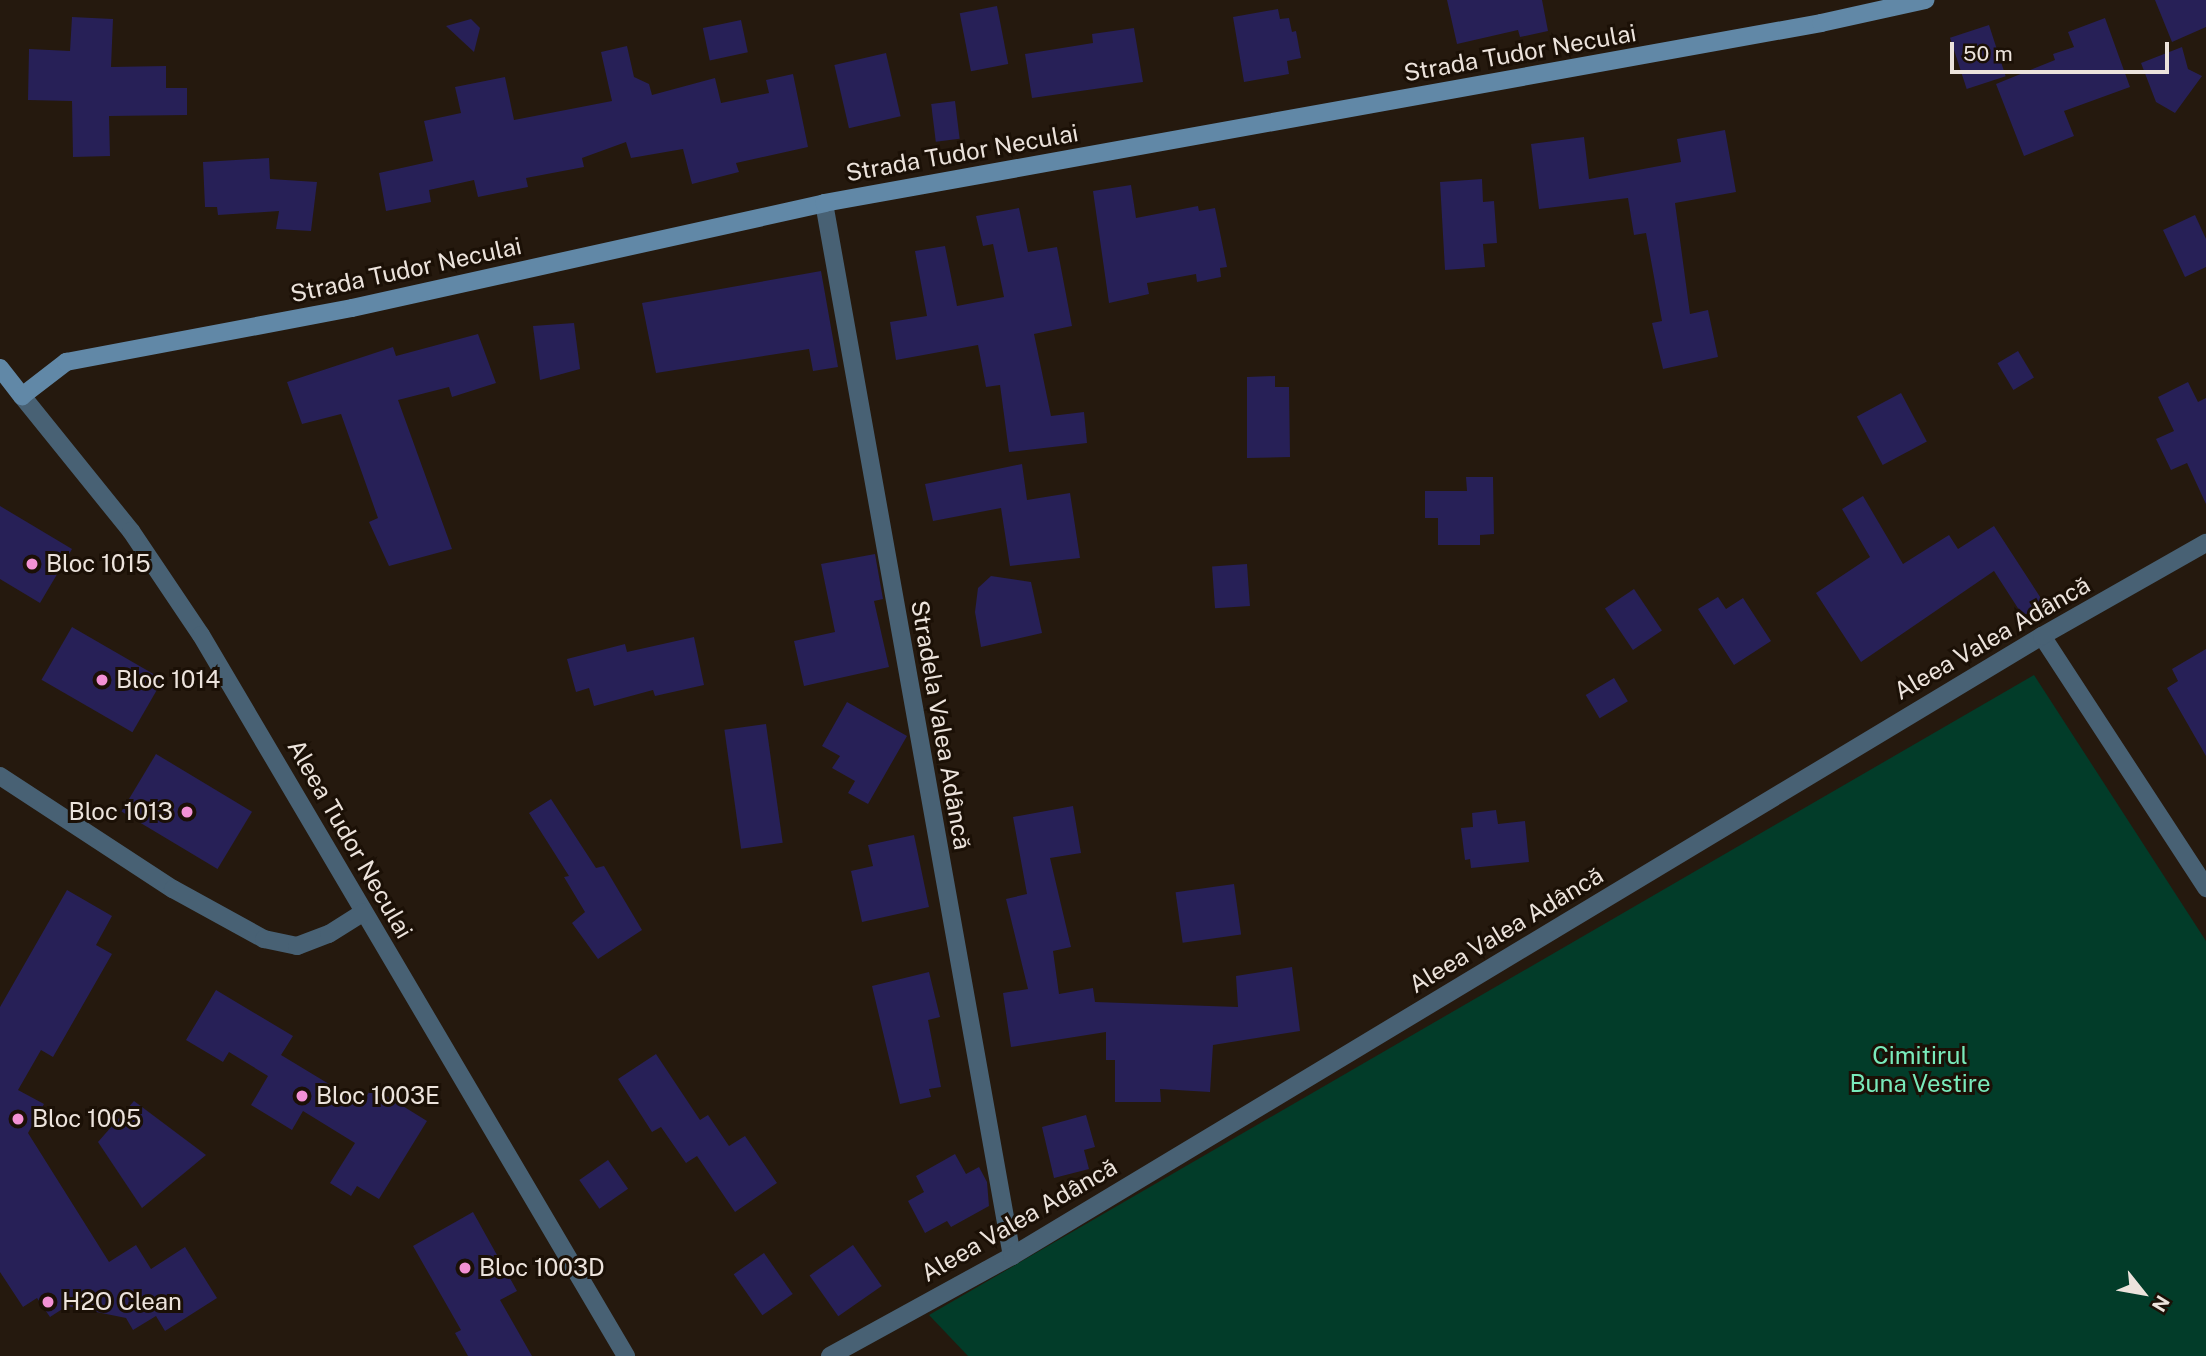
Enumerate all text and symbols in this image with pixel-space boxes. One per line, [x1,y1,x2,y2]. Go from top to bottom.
street label: Strada Tudor Neculai [1402,18,1638,88]
scale bar [1954,28,2173,72]
text: 50 m [1963,41,2013,66]
street label: Strada Tudor Neculai [844,118,1080,188]
street label: Strada Tudor Neculai [288,231,524,309]
place label: Bloc 1015 [46,550,151,578]
marker: Bloc 1015 [24,556,40,572]
street label: Aleea Valea Adâncă [1889,570,2095,706]
street label: Stradela Valea Adâncă [905,598,977,852]
place label: Bloc 1014 [116,666,221,694]
marker: Bloc 1014 [94,672,110,688]
street label: Aleea Tudor Neculai [281,734,419,944]
place label: Bloc 1013 [68,798,173,826]
marker: Bloc 1013 [179,804,195,820]
street label: Aleea Valea Adâncă [1404,861,1608,999]
park label: Cimitirul Buna Vestire [1849,1042,1991,1098]
place label: Bloc 1003E [316,1082,440,1110]
marker: Bloc 1003E [294,1088,310,1104]
place label: Bloc 1005 [32,1105,142,1133]
marker: Bloc 1005 [10,1111,26,1127]
street label: Aleea Valea Adâncă [916,1152,1122,1288]
place label: Bloc 1003D [479,1254,605,1282]
north arrow [2108,1258,2178,1328]
marker: Bloc 1003D [457,1260,473,1276]
place label: H2O Clean [62,1288,182,1316]
text: N [2148,1292,2174,1316]
marker: H2O Clean [40,1294,56,1310]

